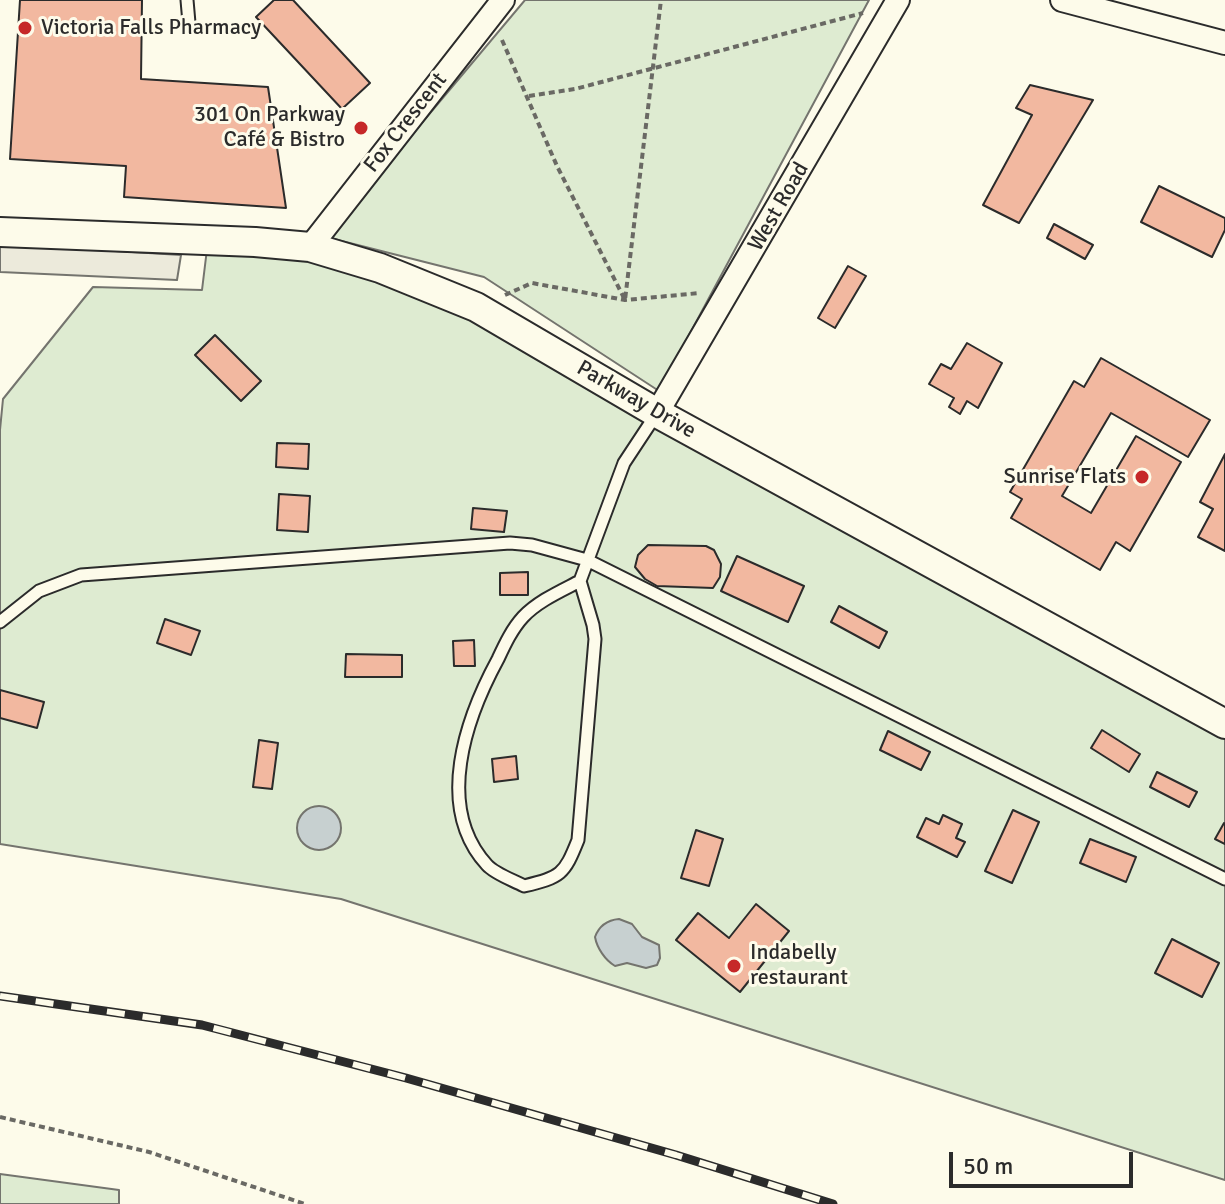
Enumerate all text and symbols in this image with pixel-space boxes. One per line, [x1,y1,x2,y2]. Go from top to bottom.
place label: Victoria Falls Pharmacy [41,15,261,41]
marker: Victoria Falls Pharmacy [16,19,34,37]
street label: Fox Crescent [359,68,453,178]
place label: 301 On Parkway Café & Bistro [194,102,345,154]
marker: 301 On Parkway Café & Bistro [352,119,370,137]
street label: West Road [743,158,815,256]
street label: Parkway Drive [572,355,700,445]
place label: Sunrise Flats [1004,464,1126,490]
marker: Sunrise Flats [1133,468,1151,486]
place label: Indabelly restaurant [750,940,848,992]
marker: Indabelly restaurant [725,957,743,975]
scale bar [953,1136,1137,1186]
text: 50 m [963,1151,1013,1181]

